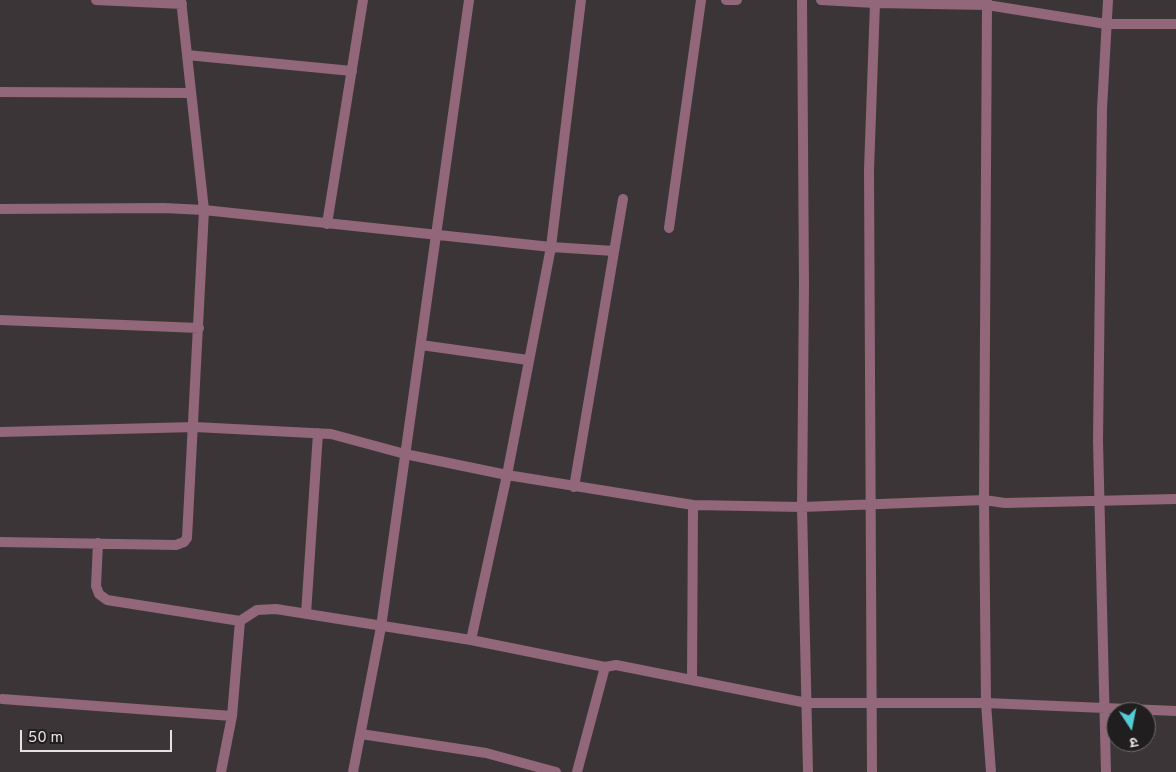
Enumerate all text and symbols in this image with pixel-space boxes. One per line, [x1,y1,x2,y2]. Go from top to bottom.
north arrow [1106,702,1156,752]
scale bar [22,720,175,752]
text: 50 m [28,729,63,748]
text: उ [1128,732,1139,750]

